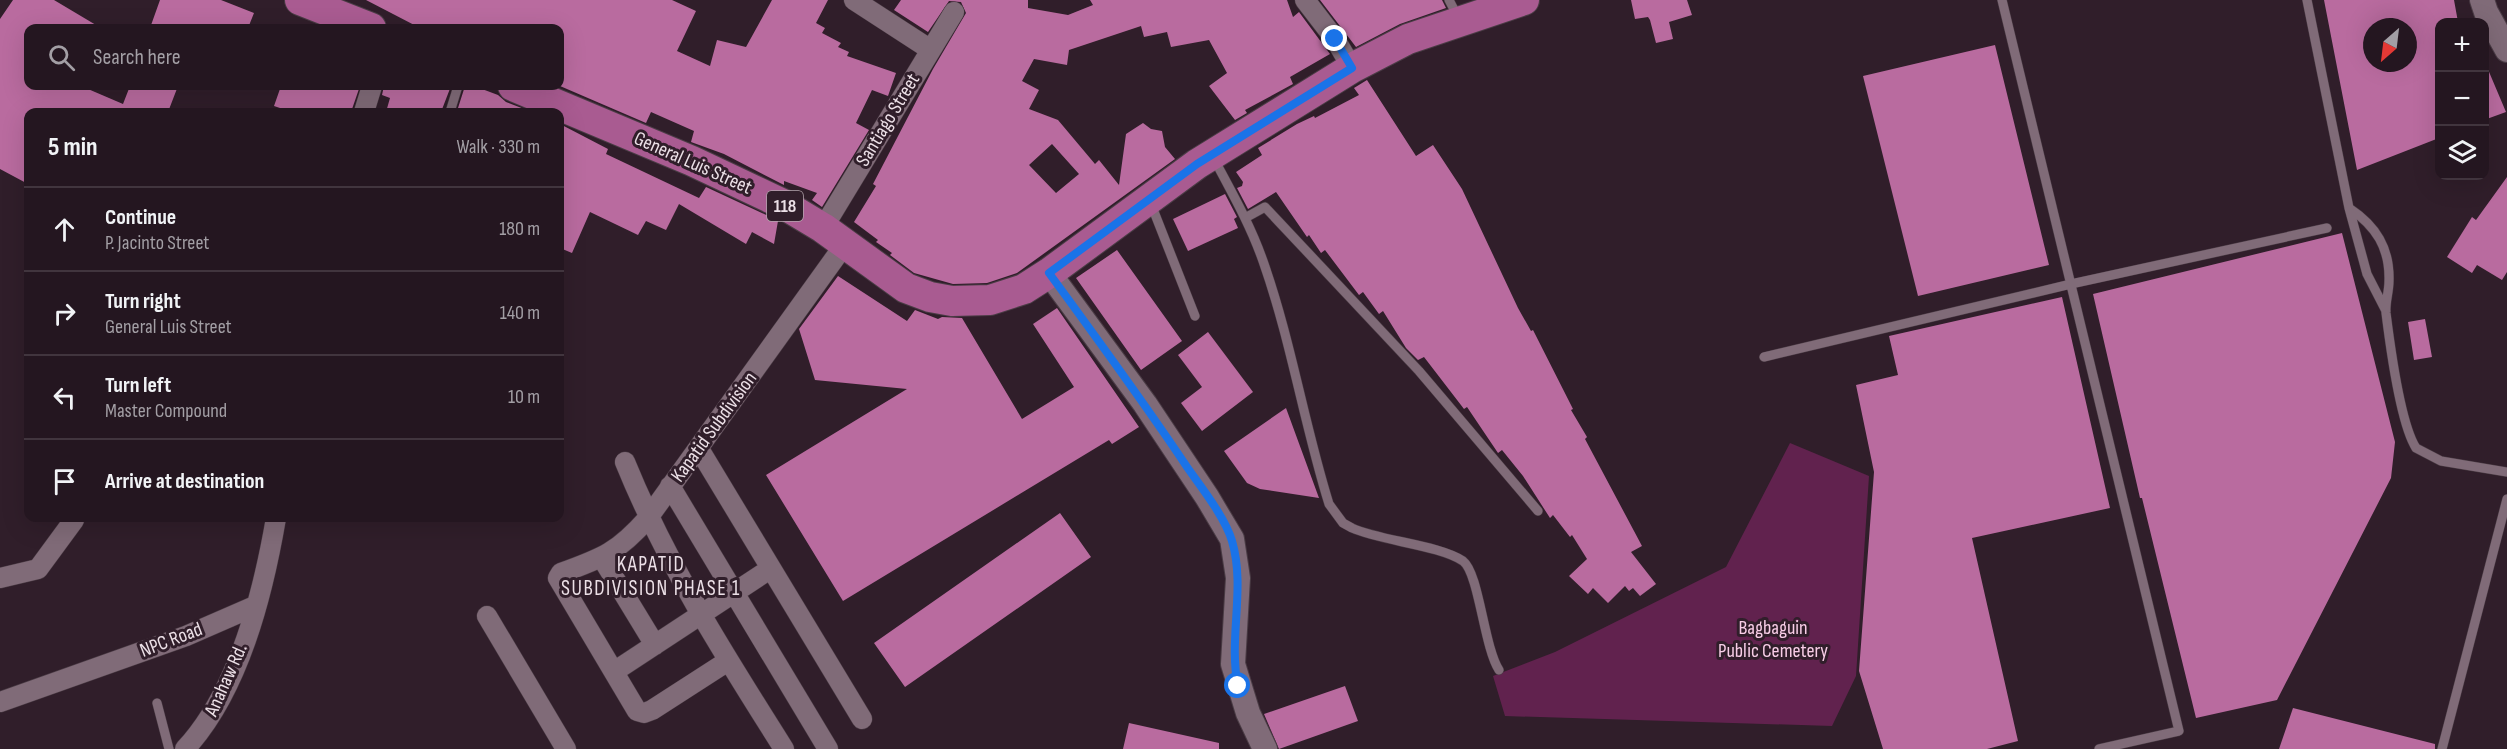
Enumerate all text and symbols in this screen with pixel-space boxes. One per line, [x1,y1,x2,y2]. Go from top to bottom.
north arrow [2363,18,2417,72]
map controls [2435,18,2489,180]
button: + [2435,18,2489,72]
search box [24,24,564,90]
route end [1321,25,1347,51]
icon: search [45,41,78,74]
text: Search here [93,44,180,71]
street label: Santiago Street [851,69,925,171]
button: − [2435,72,2489,126]
street label: General Luis Street [630,126,756,200]
button: layers [2435,126,2489,180]
text: 5 min [48,132,98,163]
text: Walk · 330 m [456,135,540,159]
road number: 118 [767,191,803,221]
text: Continue [105,204,176,231]
icon: ahead [48,213,81,246]
text: 180 m [499,217,540,241]
text: P. Jacinto Street [105,231,209,255]
text: Turn right [105,288,181,315]
icon: right [48,297,81,330]
text: 140 m [500,301,540,325]
text: General Luis Street [105,315,232,339]
street label: Kapatid Subdivision [666,367,762,487]
text: Turn left [105,372,171,399]
icon: left [48,381,81,414]
text: 10 m [508,385,540,409]
text: Master Compound [105,399,227,423]
icon: arrive [48,465,81,498]
text: Arrive at destination [105,468,264,495]
district label: KAPATID SUBDIVISION PHASE 1 [561,552,741,601]
park label: Bagbaguin Public Cemetery [1718,616,1828,663]
street label: NPC Road [136,617,206,663]
street label: Anahaw Rd. [199,640,253,721]
route start [1224,672,1250,698]

